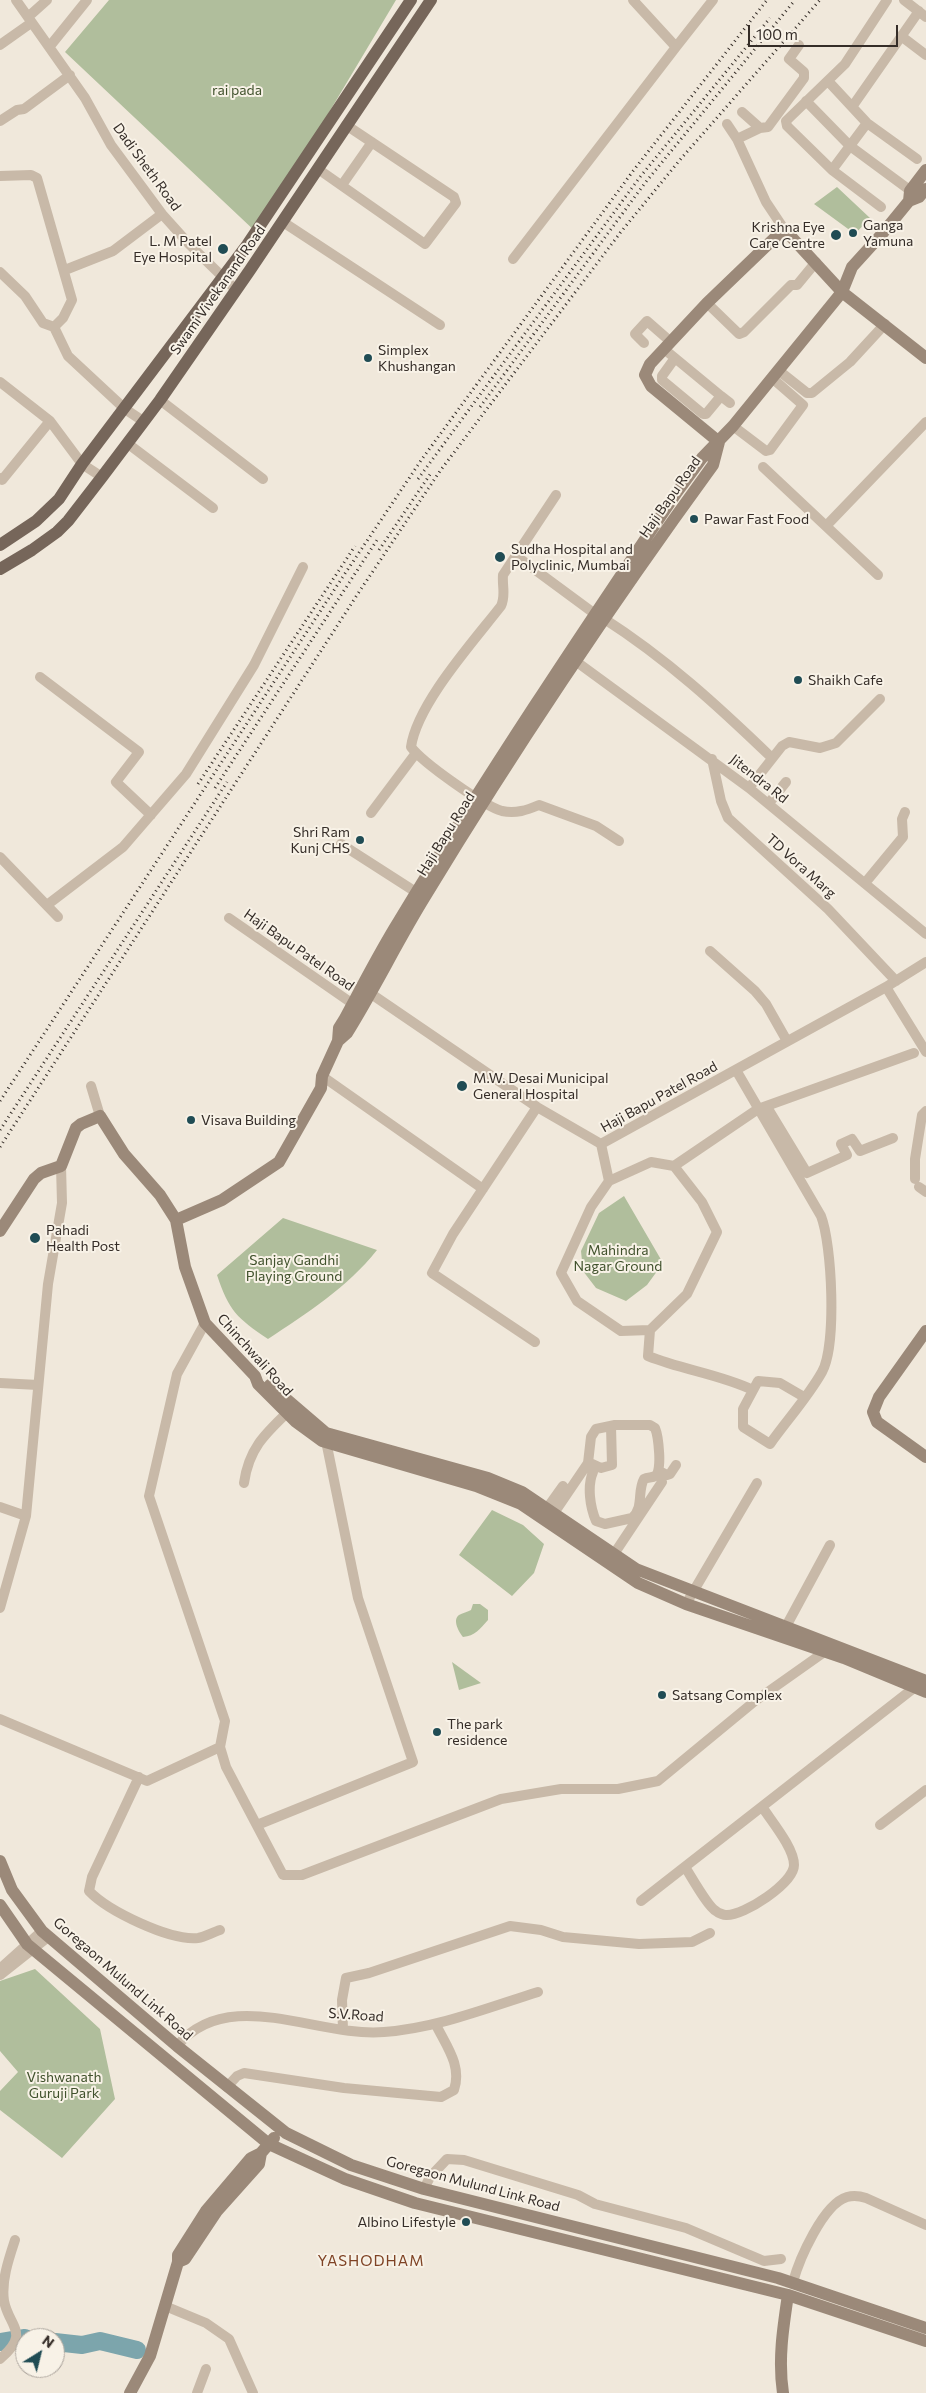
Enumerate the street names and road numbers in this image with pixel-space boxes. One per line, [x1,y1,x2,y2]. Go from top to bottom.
street label: Dadi Sheth Road [109,120,185,214]
street label: Swami Vivekanand Road [167,222,269,358]
street label: Haji Bapu Road [636,453,704,541]
street label: Jitendra Rd [727,751,791,807]
street label: Haji Bapu Road [414,789,478,879]
street label: TD Vora Marg [763,830,839,902]
street label: Haji Bapu Patel Road [241,906,357,994]
street label: Haji Bapu Patel Road [598,1058,720,1136]
street label: Chinchwali Road [214,1310,296,1400]
street label: Goregaon Mulund Link Road [50,1914,196,2044]
street label: S.V.Road [328,2005,384,2025]
street label: Goregaon Mulund Link Road [384,2153,562,2215]

